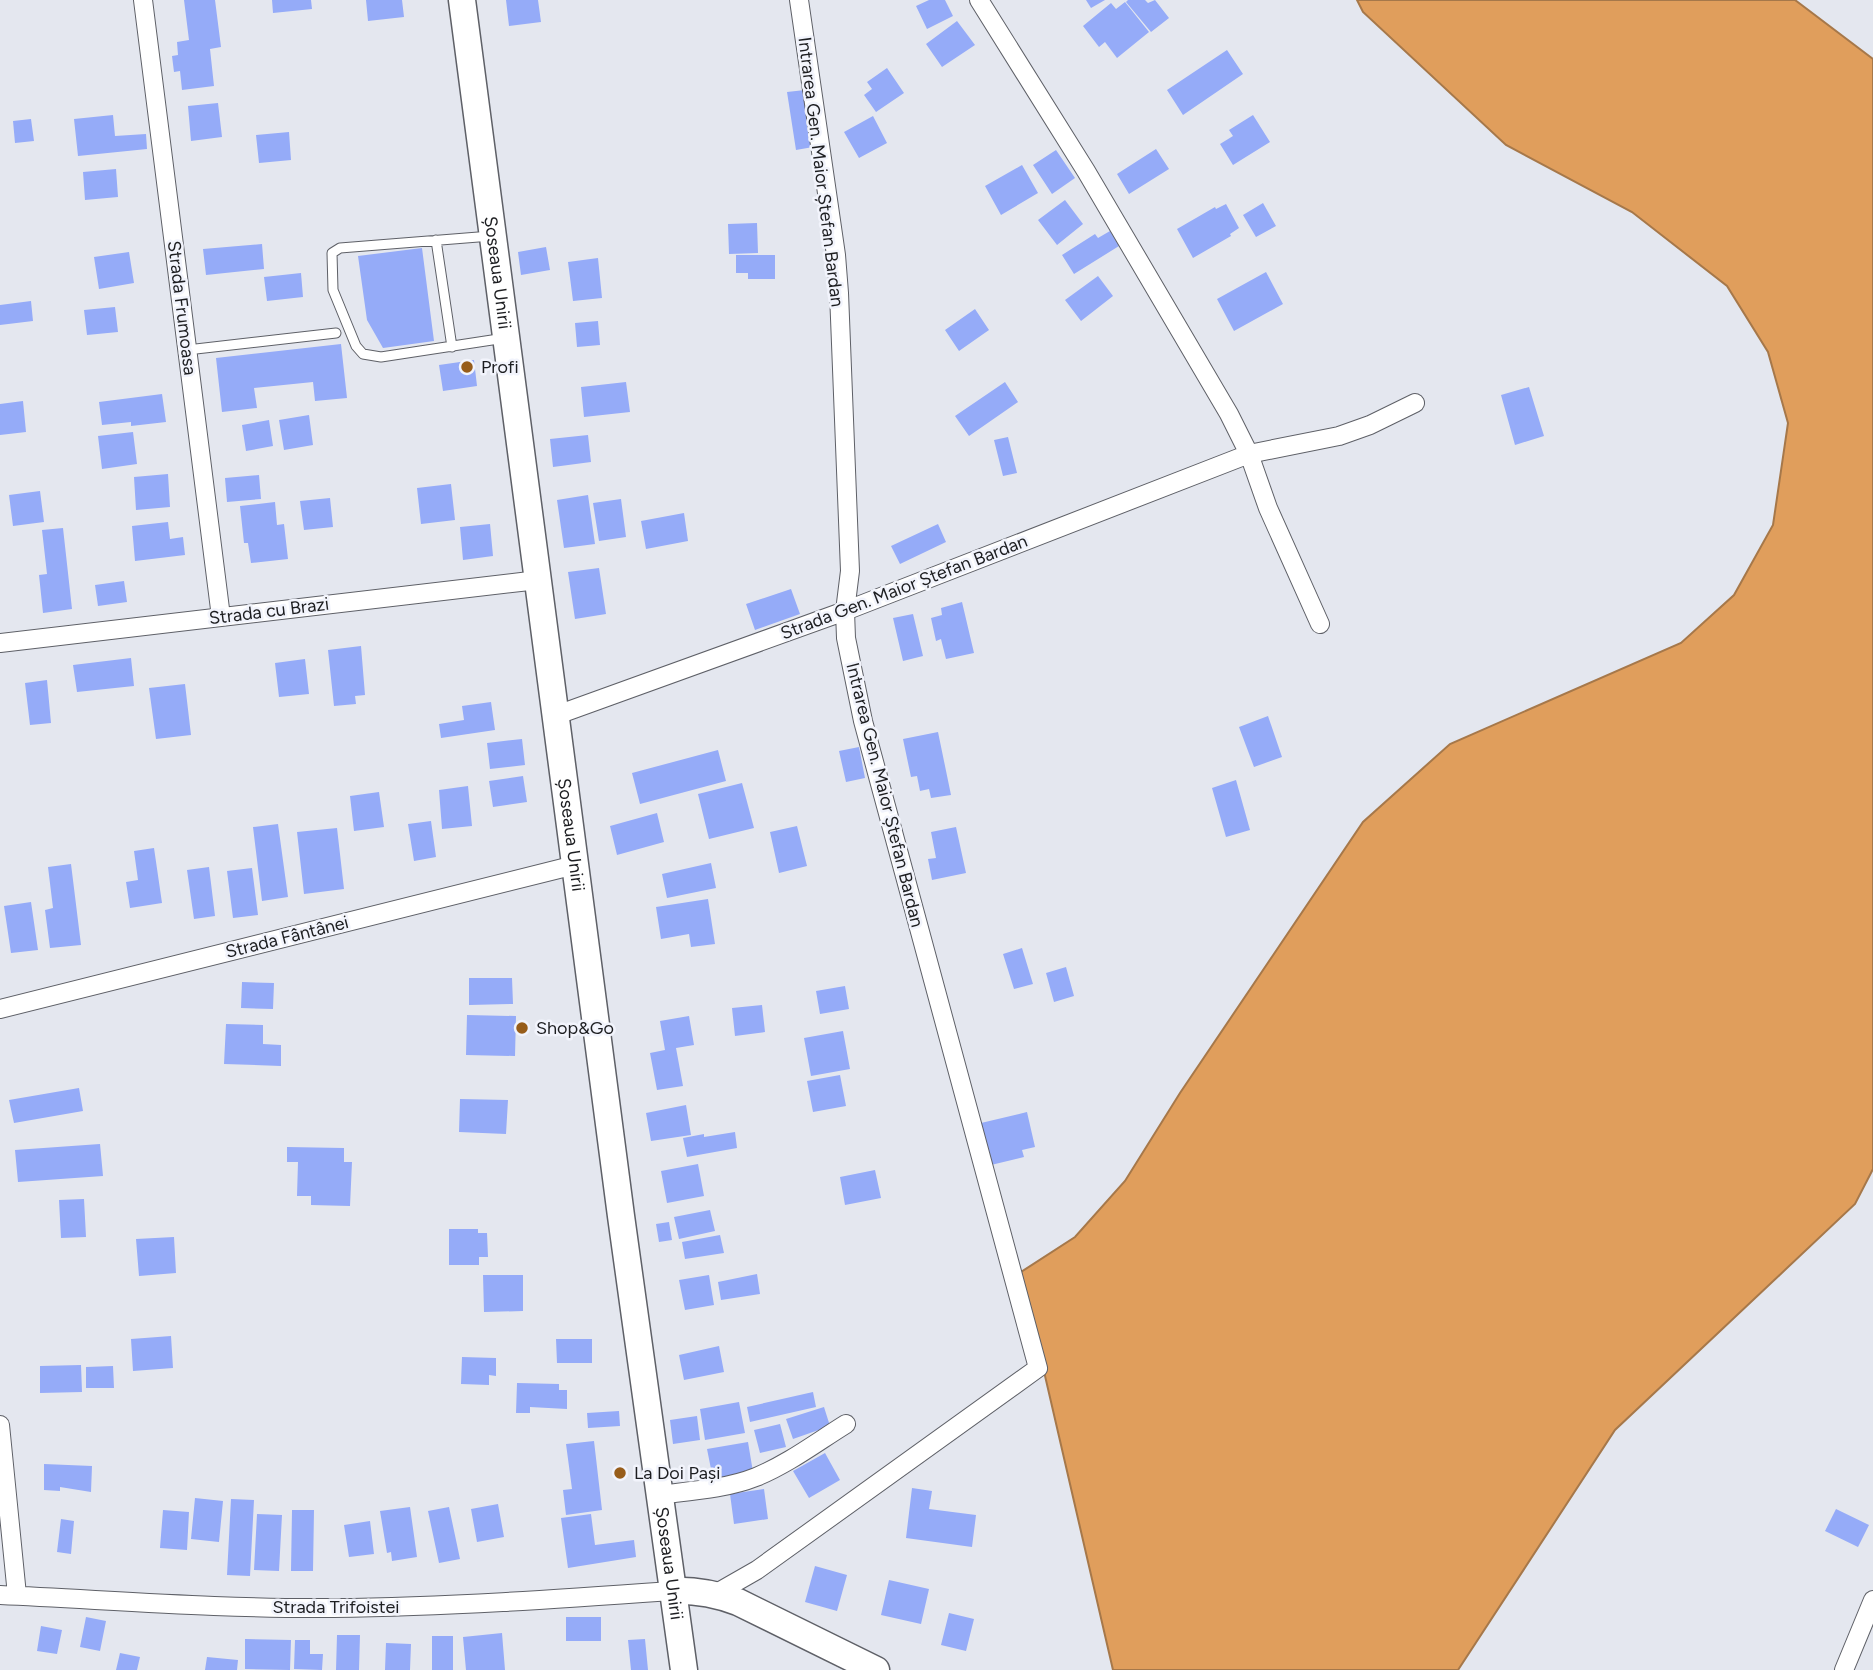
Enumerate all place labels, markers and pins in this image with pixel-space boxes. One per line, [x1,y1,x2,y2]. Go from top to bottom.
place label: Profi [481,356,519,378]
marker: Profi [459,359,475,375]
place label: Shop&Go [536,1017,614,1039]
marker: Shop&Go [514,1020,530,1036]
place label: La Doi Pași [634,1462,721,1484]
marker: La Doi Pași [612,1465,628,1481]

